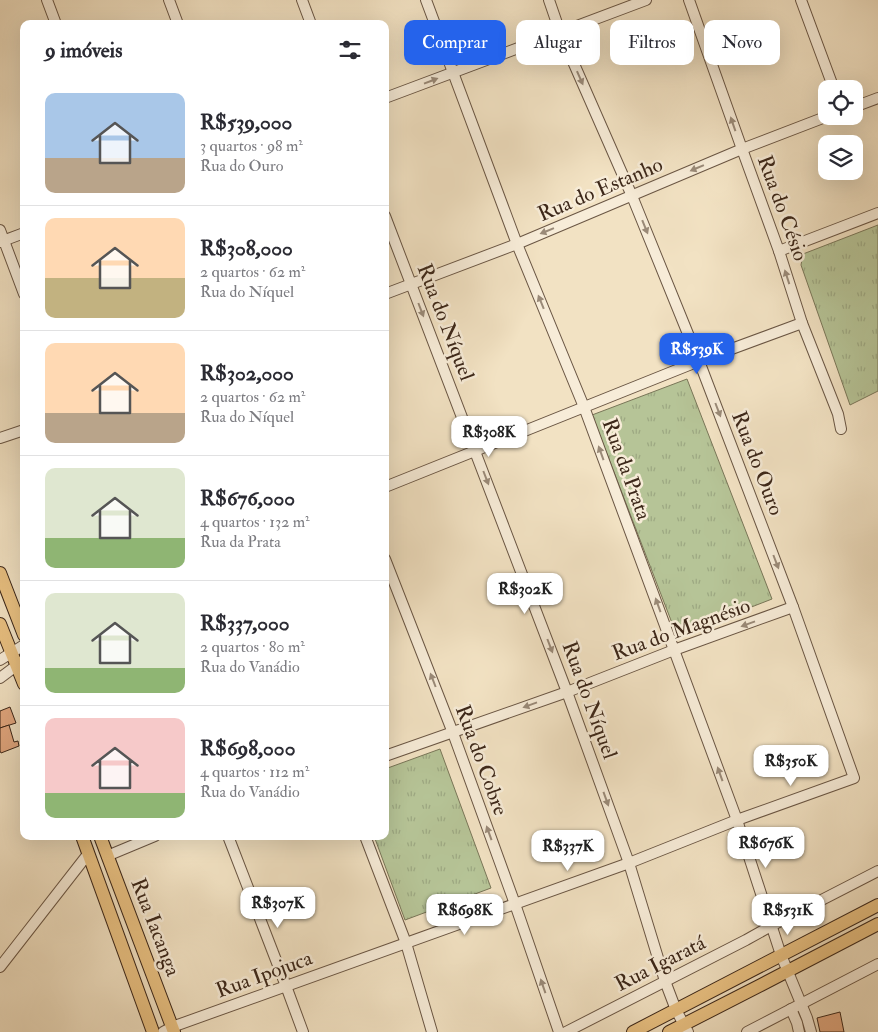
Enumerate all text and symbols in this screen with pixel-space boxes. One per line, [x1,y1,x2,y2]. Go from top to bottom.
chip: Comprar [404,20,506,65]
chip: Alugar [516,20,600,65]
chip: Filtros [610,20,694,65]
chip: Novo [704,20,780,65]
icon: filters [336,36,364,64]
text: 9 imóveis [45,37,122,64]
one-way arrow [576,71,584,85]
one-way arrow [423,77,438,84]
map controls [818,80,863,180]
button: locate [818,80,863,125]
text: R$539,000 [200,109,292,136]
icon: home [85,113,145,173]
one-way arrow [728,116,736,131]
button: layers [818,135,863,180]
text: 3 quartos · 98 m² [200,136,303,156]
street label: Rua do Estanho [534,151,667,228]
street label: Rua do Césio [751,152,814,265]
text: Rua do Ouro [200,156,283,176]
one-way arrow [690,165,704,173]
one-way arrow [642,219,649,234]
one-way arrow [540,228,554,236]
text: R$308,000 [200,235,293,262]
icon: home [85,238,145,298]
street label: Rua do Níquel [411,260,480,385]
text: 2 quartos · 62 m² [200,262,305,282]
one-way arrow [783,269,790,284]
text: Rua do Níquel [200,282,294,302]
one-way arrow [537,294,545,309]
one-way arrow [417,303,425,318]
pin: R$539K [656,332,738,375]
text: R$539K [670,339,724,359]
text: R$302,000 [200,360,294,387]
icon: home [85,363,145,423]
text: 2 quartos · 62 m² [200,387,305,407]
one-way arrow [714,403,722,417]
text: Rua do Níquel [200,407,294,427]
street label: Rua do Ouro [725,407,790,519]
street label: Rua da Prata [596,415,657,524]
pin: R$308K [448,416,530,458]
text: R$308K [462,422,516,442]
one-way arrow [597,445,604,460]
one-way arrow [482,471,490,486]
text: R$676,000 [200,485,295,512]
icon: home [85,488,145,548]
text: 4 quartos · 132 m² [200,512,310,532]
text: Rua da Prata [200,532,281,552]
one-way arrow [772,555,780,570]
pin: R$302K [484,572,566,615]
text: R$302K [498,579,552,599]
street label: Rua do Magnésio [608,592,754,667]
one-way arrow [654,597,662,612]
text: R$337,000 [200,610,290,637]
icon: home [85,613,145,673]
one-way arrow [740,621,755,628]
text: 2 quartos · 80 m² [200,637,305,657]
street label: Rua do Níquel [556,638,624,763]
one-way arrow [546,639,554,654]
text: Rua do Vanádio [200,657,300,677]
one-way arrow [428,673,436,687]
street label: Rua do Cobre [449,701,514,819]
one-way arrow [522,701,537,709]
text: R$698,000 [200,735,295,762]
icon: home [85,738,145,798]
pin: R$350K [750,744,832,787]
text: R$350K [765,751,817,771]
text: 4 quartos · 112 m² [200,762,309,782]
one-way arrow [716,766,724,781]
text: Rua do Vanádio [200,782,300,802]
one-way arrow [602,792,610,807]
one-way arrow [485,825,492,840]
pin: R$676K [725,826,807,869]
pin: R$337K [527,830,609,872]
text: R$676K [738,833,794,853]
text: R$337K [542,836,594,856]
street label: Rua Iacanga [125,874,187,980]
pin: R$307K [237,886,319,929]
text: R$307K [251,893,305,913]
pin: R$698K [424,894,506,936]
pin: R$531K [747,894,829,936]
text: R$698K [437,900,493,920]
text: R$531K [763,900,813,920]
street label: Rua Igaratá [610,929,710,998]
street label: Rua Ipojuca [212,944,316,1004]
one-way arrow [539,978,547,993]

